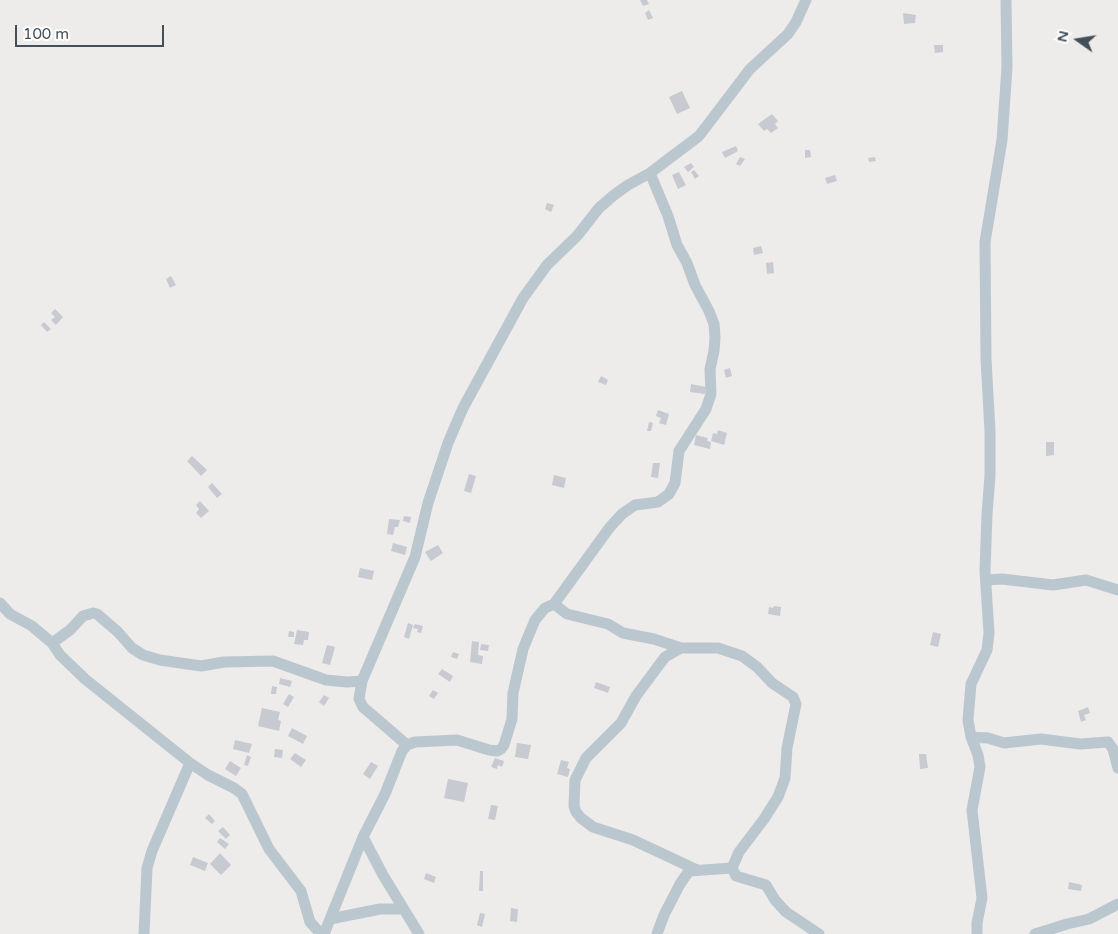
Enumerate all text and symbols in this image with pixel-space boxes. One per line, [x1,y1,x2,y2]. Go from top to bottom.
scale bar [18,15,166,47]
north arrow [1053,15,1103,65]
text: 100 m [23,25,69,43]
text: N [1053,29,1072,44]

